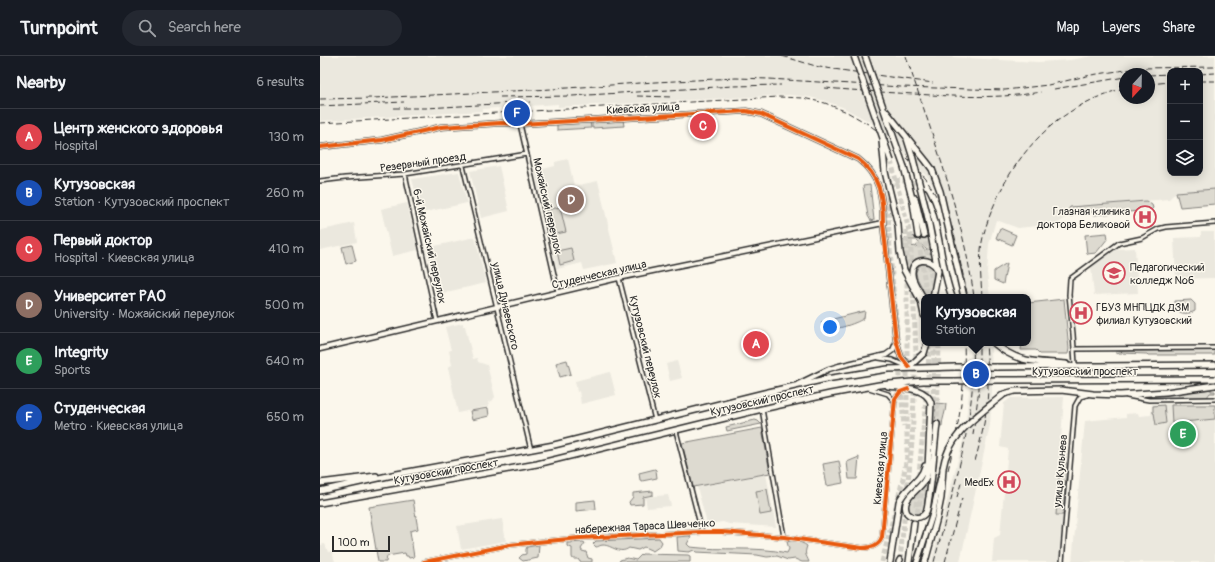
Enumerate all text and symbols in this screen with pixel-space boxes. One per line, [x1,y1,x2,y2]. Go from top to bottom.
search box [122,10,402,46]
text: Turnpoint [20,16,98,40]
icon: search [136,17,158,39]
text: Search here [168,18,241,37]
text: Map [1057,19,1080,36]
text: Layers [1102,19,1140,36]
text: Share [1162,19,1195,36]
north arrow [1119,68,1155,104]
map controls [1167,68,1203,176]
button: + [1167,68,1203,104]
text: Nearby [16,72,65,93]
text: 6 results [257,74,304,90]
pin: F [504,98,530,128]
street label: Киевская улица [606,100,680,117]
button: − [1167,104,1203,140]
pin: C [690,111,716,141]
text: Центр женского здоровья [54,119,222,138]
text: A [25,129,33,145]
text: 130 m [268,129,304,145]
text: Hospital [54,138,98,154]
button: layers [1167,140,1203,176]
street label: Резервный проезд [379,150,467,175]
street label: Можайский переулок [530,157,565,256]
text: Кутузовская [54,175,135,194]
text: B [25,185,33,201]
text: 260 m [266,185,304,201]
pin: D [558,185,584,215]
street label: 6-й Можайский переулок [410,187,449,305]
text: Station · Кутузовский проспект [54,194,230,210]
hospital icon: Глазная клиника доктора Беликовой [1132,204,1158,230]
place label: Глазная клиника доктора Беликовой [1037,205,1130,231]
text: Первый доктор [54,231,152,250]
text: C [25,241,33,257]
text: 410 m [268,241,304,257]
text: Hospital · Киевская улица [54,250,194,266]
street label: Студенческая улица [550,257,648,292]
street label: улица Дунаевского [489,260,522,351]
school or university icon: Педагогический колледж №6 [1101,260,1127,286]
place label: Педагогический колледж №6 [1130,261,1204,287]
text: Университет РАО [54,287,166,306]
street label: Кутузовский переулок [626,294,665,400]
popup [921,294,1031,346]
text: D [25,297,33,313]
text: 500 m [265,297,304,313]
hospital icon: ГБУЗ МНПЦДК ДЗМ филиал Кутузовский [1068,300,1094,326]
place label: ГБУЗ МНПЦДК ДЗМ филиал Кутузовский [1096,301,1192,327]
text: Кутузовская [935,303,1017,322]
text: University · Можайский переулок [54,306,235,322]
your location [820,317,840,337]
text: Station [935,322,976,338]
pin: A [743,329,769,359]
text: Integrity [54,343,108,362]
text: E [26,353,32,369]
text: 640 m [266,353,304,369]
pin: B [963,359,989,389]
text: Sports [54,362,90,378]
street label: Кутузовский проспект [1032,365,1139,378]
street label: Кутузовский проспект [709,382,816,419]
text: Студенческая [54,399,145,418]
text: F [25,409,33,425]
text: 650 m [266,409,304,425]
text: Metro · Киевская улица [54,418,183,434]
pin: E [1170,419,1196,449]
street label: Киевская улица [871,431,890,505]
street label: улица Кульнева [1051,434,1070,509]
street label: Кутузовский проспект [393,456,500,487]
hospital icon: MedEx [996,469,1022,495]
place label: MedEx [965,476,994,489]
street label: набережная Тараса Шевченко [575,516,716,537]
scale bar [332,534,390,553]
text: 100 m [338,536,369,549]

